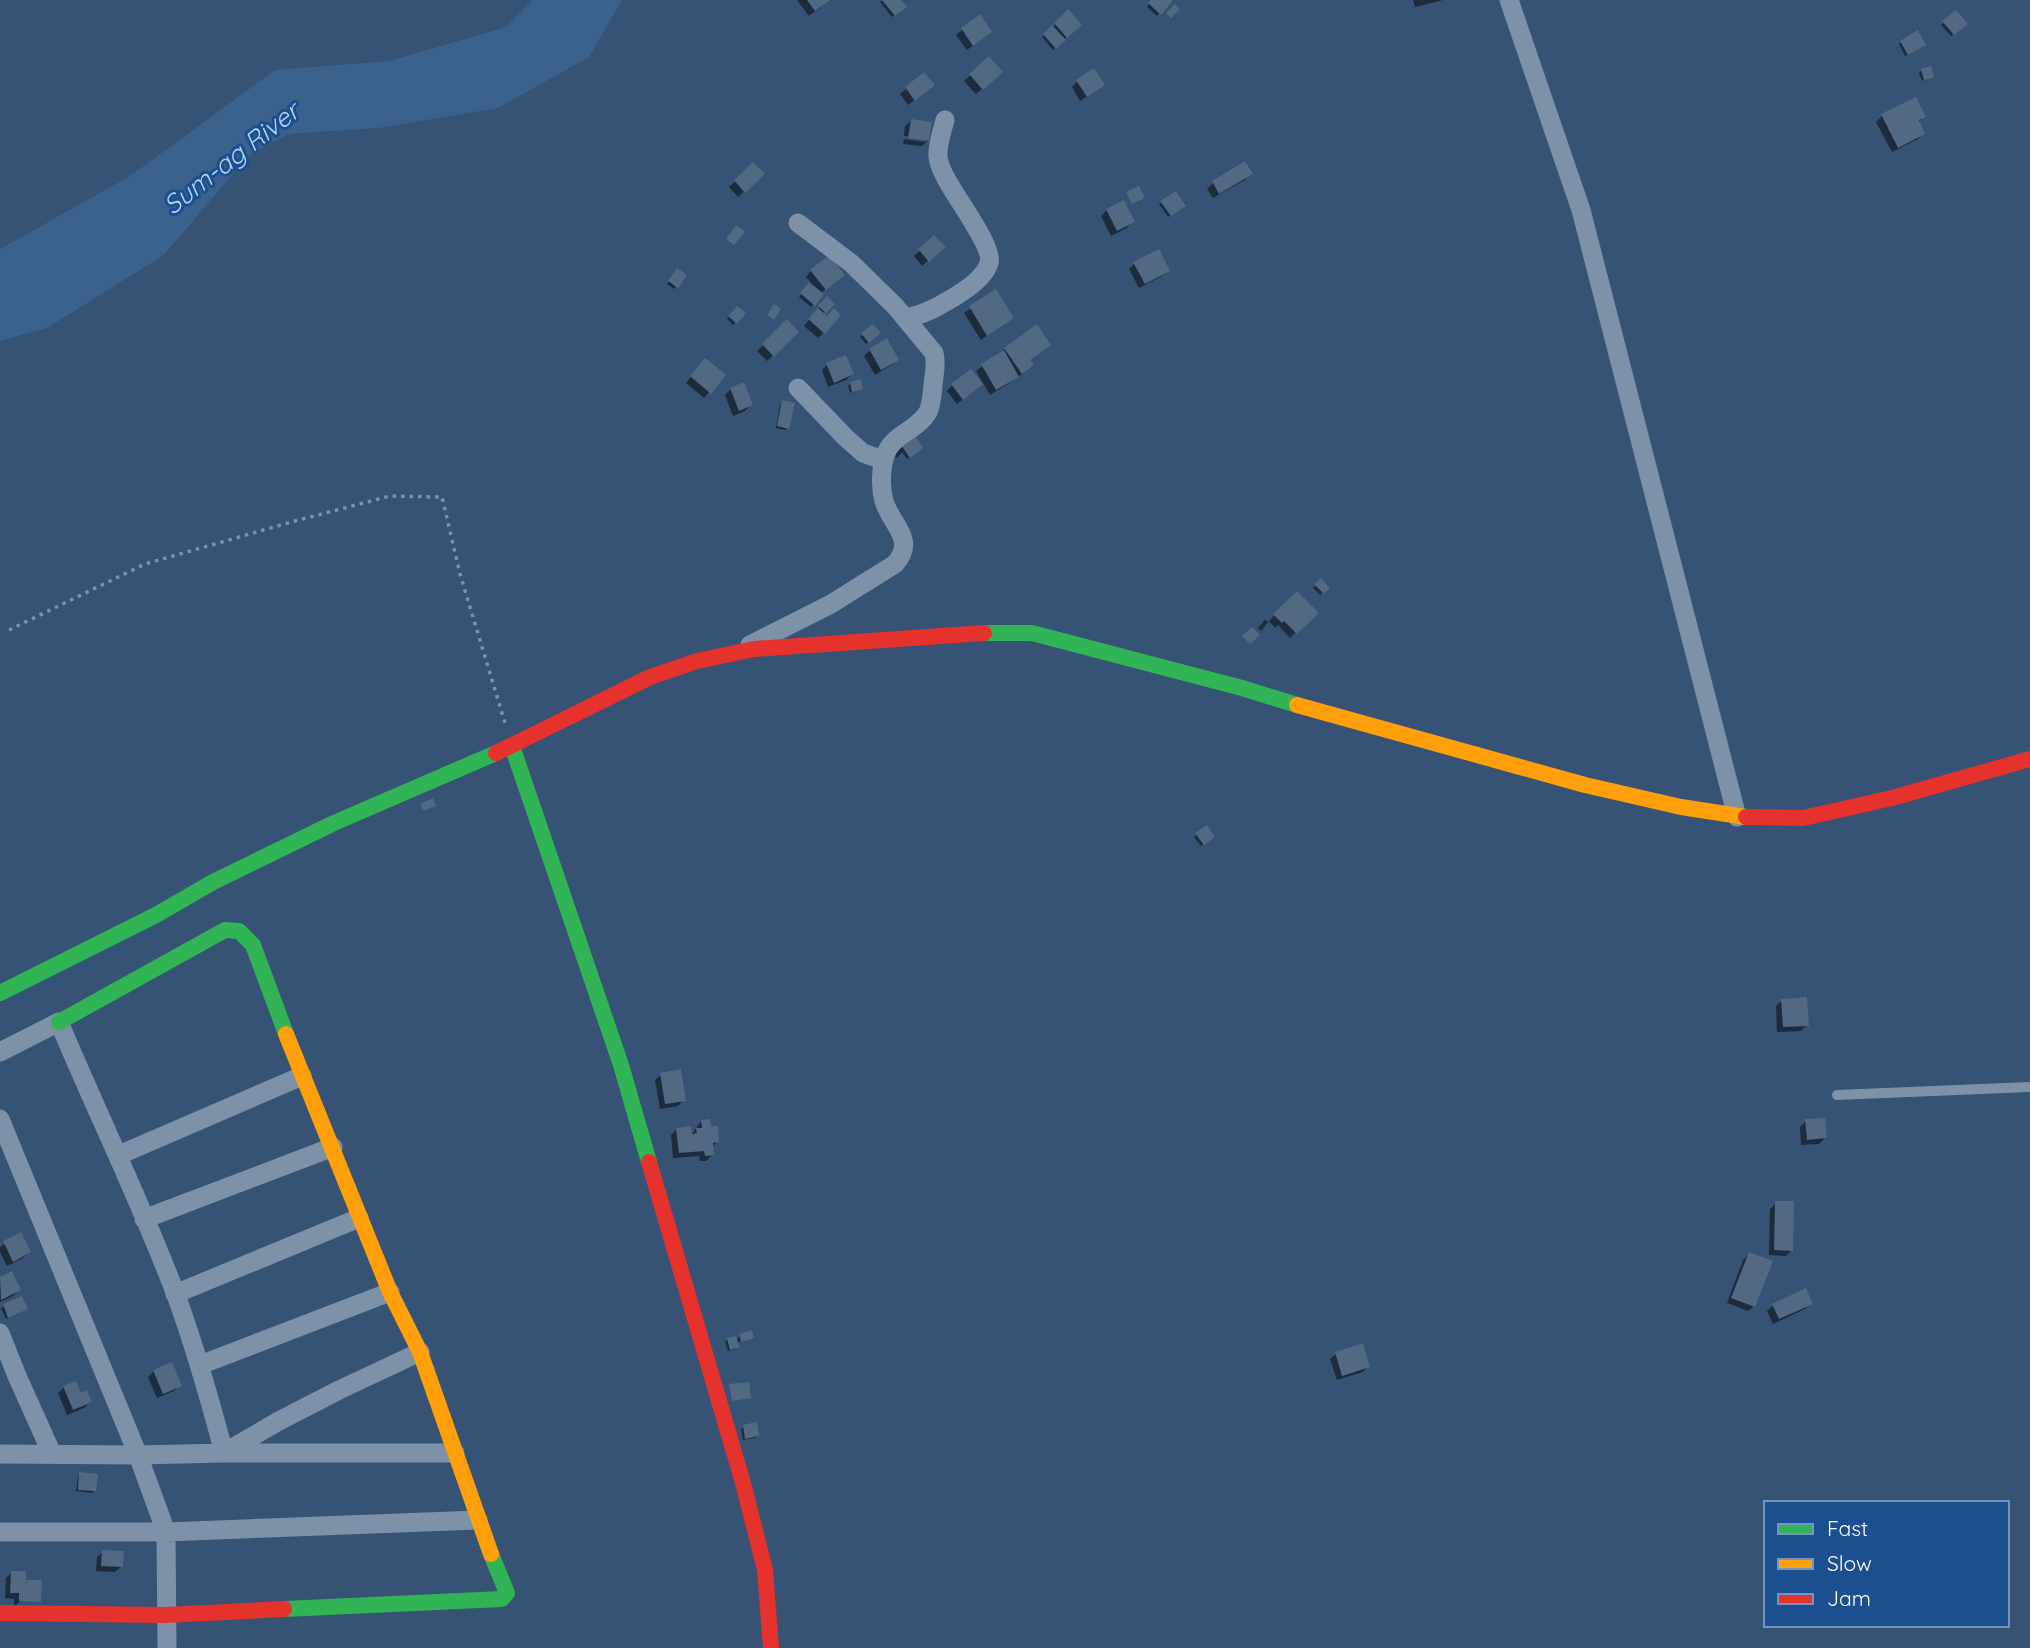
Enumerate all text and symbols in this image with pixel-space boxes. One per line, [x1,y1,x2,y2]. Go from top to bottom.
water label: Sum-ag River [156,93,308,221]
legend [1764,1501,2009,1627]
text: Fast [1827,1515,1868,1541]
text: Slow [1827,1550,1872,1576]
text: Jam [1827,1585,1871,1611]

